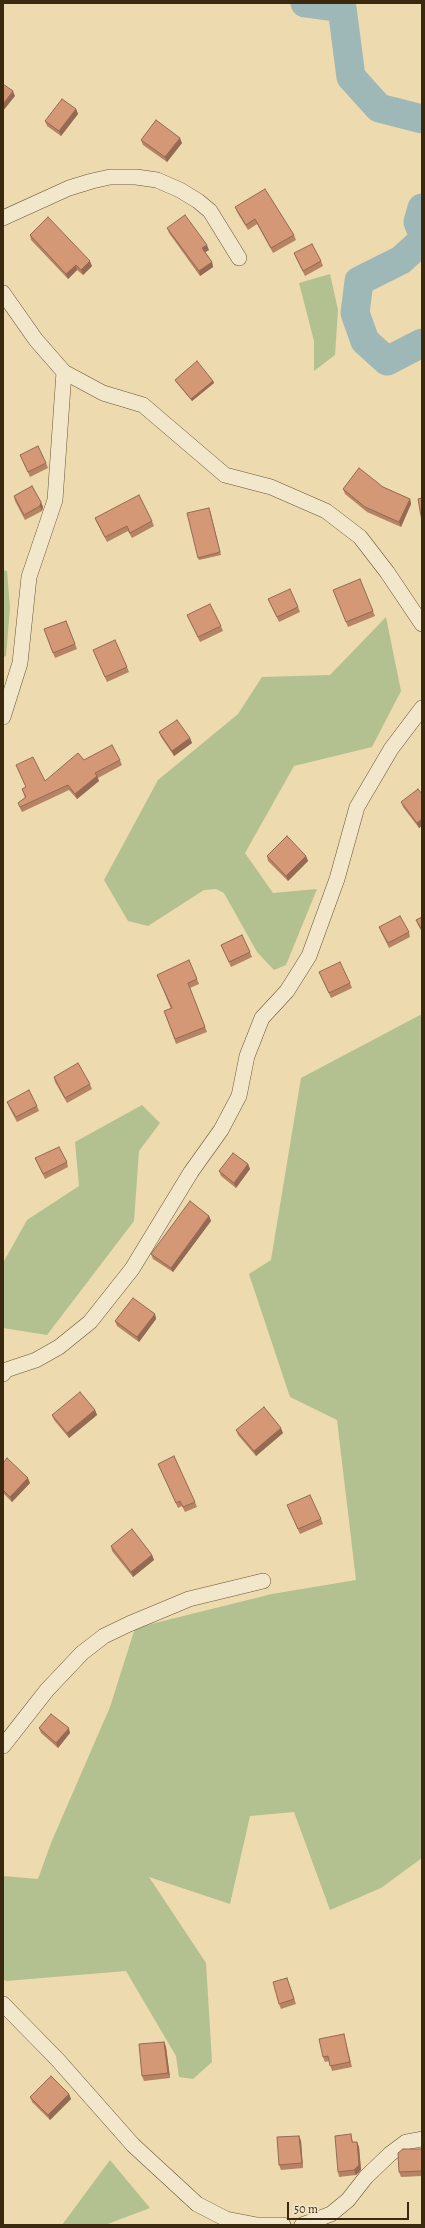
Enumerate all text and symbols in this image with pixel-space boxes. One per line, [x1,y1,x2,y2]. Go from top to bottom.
scale bar [289,2194,411,2220]
text: 50 m [294,2201,318,2217]

